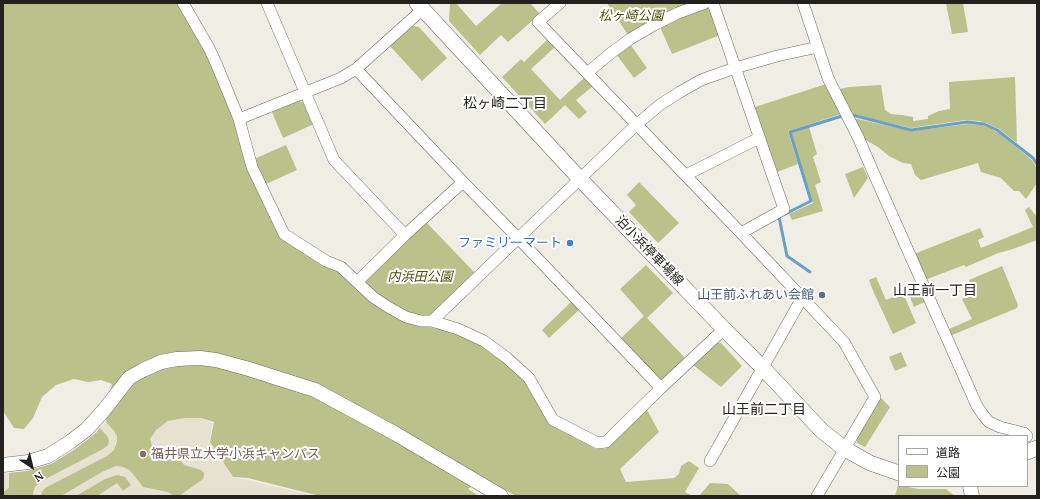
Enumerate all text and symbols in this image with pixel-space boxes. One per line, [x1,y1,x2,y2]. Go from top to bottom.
park label: 松ヶ崎公園 [599,8,663,24]
district label: 松ヶ崎二丁目 [463,96,547,112]
street label: 泊小浜停車場線 [612,213,686,289]
place label: ファミリーマート [458,235,562,251]
marker: ファミリーマート [565,238,575,248]
park label: 内浜田公園 [388,269,452,285]
district label: 山王前一丁目 [893,283,977,299]
place label: 山王前ふれあい会館 [697,287,814,303]
marker: 山王前ふれあい会館 [817,290,827,300]
district label: 山王前二丁目 [722,402,806,418]
legend [898,435,1028,487]
text: 道路 [936,445,960,460]
place label: 福井県立大学小浜キャンパス [151,446,320,462]
north arrow [12,447,52,487]
marker: 福井県立大学小浜キャンパス [138,449,148,459]
text: 公園 [936,465,960,480]
text: N [31,469,46,485]

